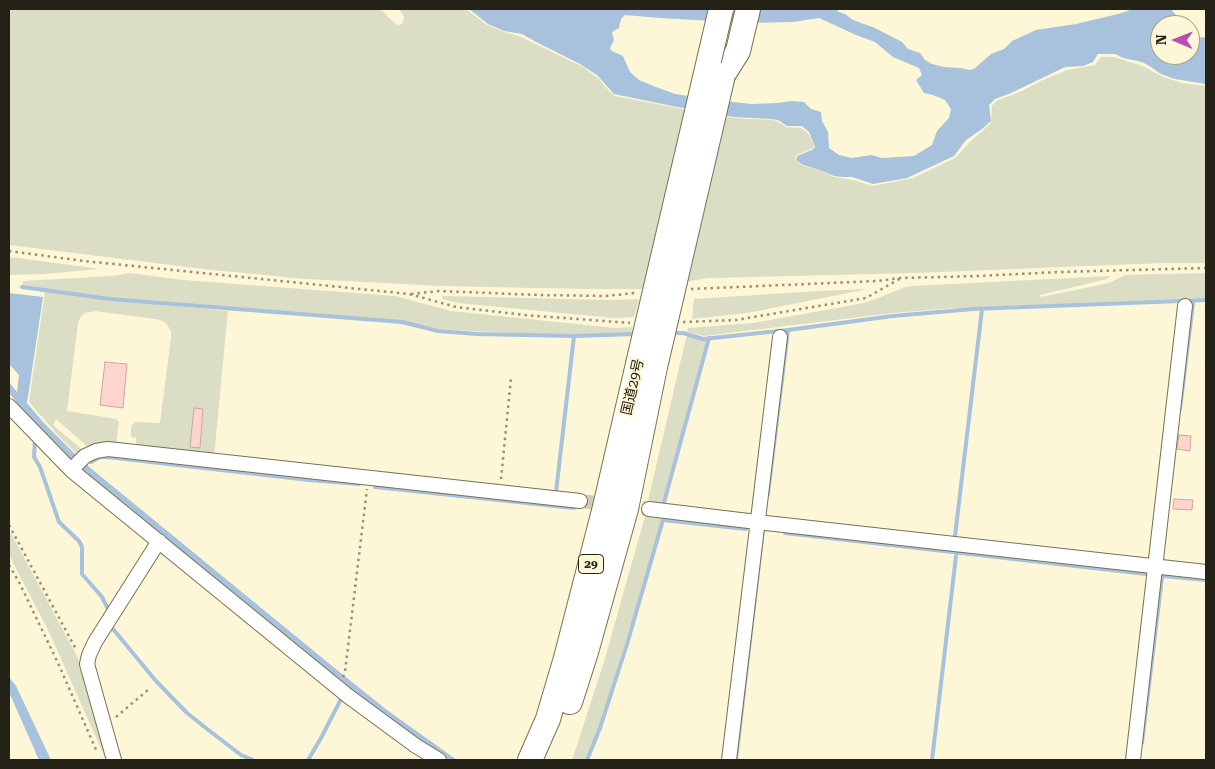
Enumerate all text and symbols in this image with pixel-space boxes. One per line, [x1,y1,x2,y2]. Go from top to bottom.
north arrow [1150,15,1200,65]
text: N [1153,34,1169,45]
street label: 国道29号 [618,357,648,417]
road number: 29 [578,554,604,574]

